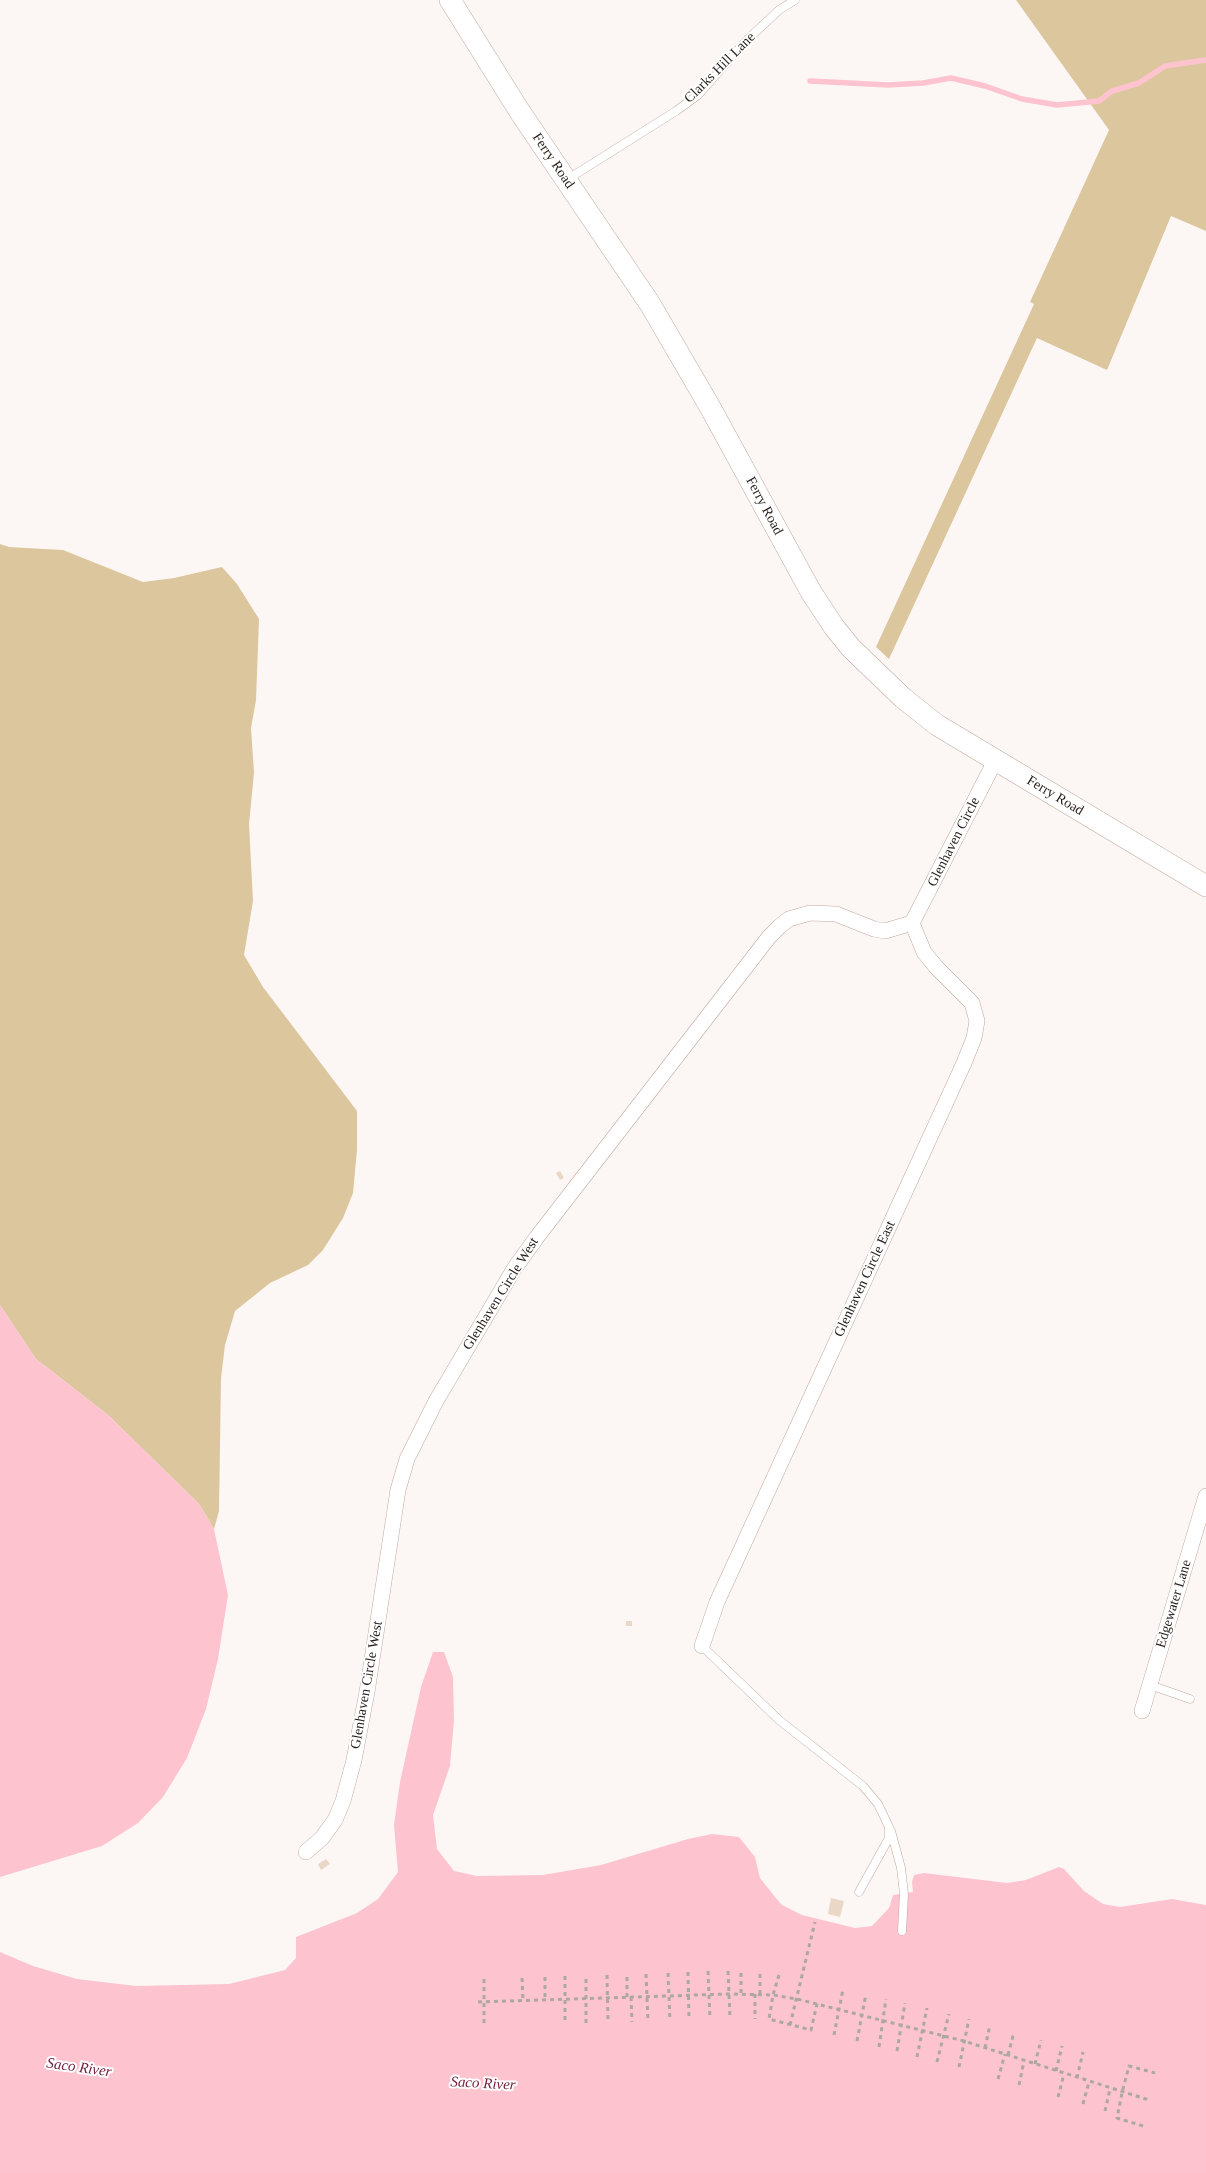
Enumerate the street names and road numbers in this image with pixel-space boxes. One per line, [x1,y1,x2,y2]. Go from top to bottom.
street label: Clarks Hill Lane [681,29,759,107]
street label: Ferry Road [528,130,578,192]
street label: Ferry Road [742,474,786,538]
street label: Ferry Road [1024,772,1086,820]
street label: Glenhaven Circle [924,794,984,890]
street label: Glenhaven Circle East [831,1218,899,1340]
street label: Glenhaven Circle West [460,1235,542,1353]
street label: Edgewater Lane [1153,1558,1195,1650]
street label: Glenhaven Circle West [347,1620,387,1750]

